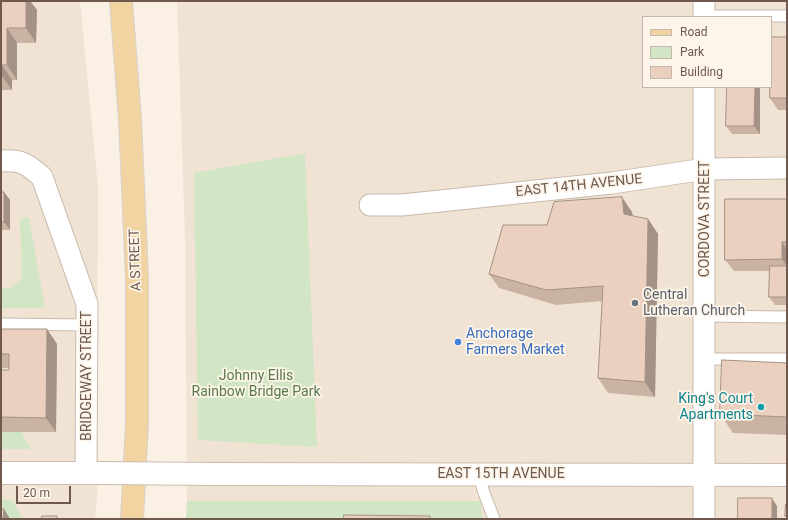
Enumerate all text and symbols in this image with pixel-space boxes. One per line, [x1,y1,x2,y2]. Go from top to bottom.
legend [642,16,772,88]
text: Road [680,25,708,39]
text: Park [680,45,704,59]
text: Building [680,65,723,79]
street label: CORDOVA STREET [697,161,713,277]
street label: EAST 14TH AVENUE [515,171,643,201]
street label: A STREET [127,229,145,291]
place label: Central Lutheran Church [643,287,745,320]
marker: Central Lutheran Church [630,298,640,308]
street label: BRIDGEWAY STREET [79,311,95,441]
place label: Anchorage Farmers Market [466,326,565,358]
marker: Anchorage Farmers Market [453,337,463,347]
park label: Johnny Ellis Rainbow Bridge Park [192,368,320,400]
place label: King's Court Apartments [678,391,753,424]
marker: King's Court Apartments [756,402,766,412]
street label: EAST 15TH AVENUE [437,466,565,482]
scale bar [18,478,73,504]
text: 20 m [23,486,50,500]

